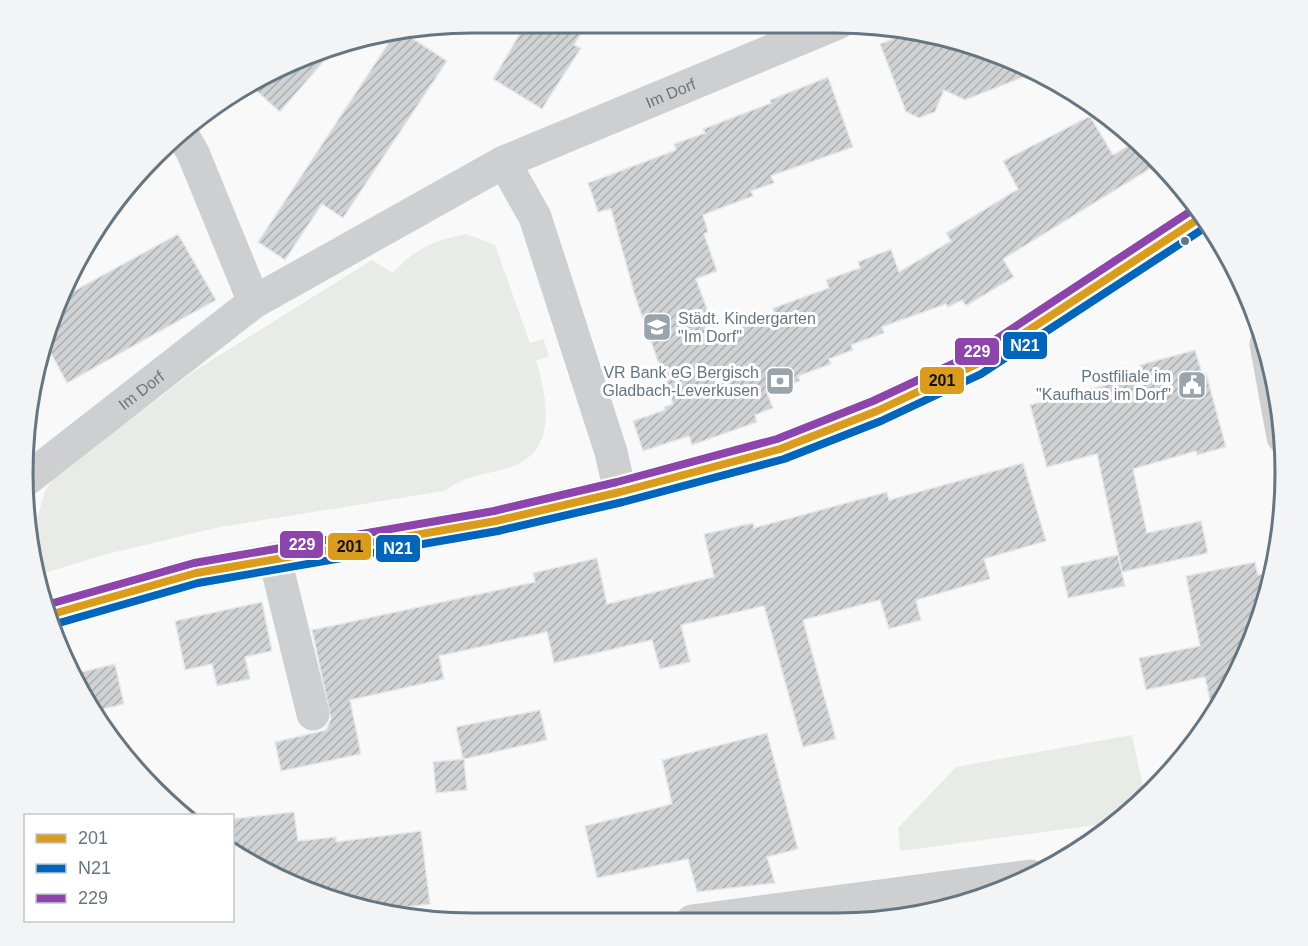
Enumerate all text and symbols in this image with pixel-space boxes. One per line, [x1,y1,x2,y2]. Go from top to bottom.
street label: Im Dorf [643,75,699,111]
unlabelled marker [1179,235,1191,247]
place label: Städt. Kindergarten "Im Dorf" [678,310,816,345]
school or university icon: Städt. Kindergarten "Im Dorf" [641,311,673,343]
line badge: N21 [1002,331,1048,360]
line badge: 229 [954,337,1000,366]
text: N21 [1010,337,1040,354]
text: 229 [964,343,990,360]
place label: VR Bank eG Bergisch Gladbach-Leverkusen [602,364,759,399]
bank icon: VR Bank eG Bergisch Gladbach-Leverkusen [764,365,796,397]
line badge: 201 [919,366,965,395]
street label: Im Dorf [115,367,168,413]
place label: Postfiliale im "Kaufhaus im Dorf" [1036,368,1171,403]
public building icon: Postfiliale im "Kaufhaus im Dorf" [1176,369,1208,401]
text: 201 [929,372,955,389]
line badge: 229 [279,530,324,559]
line badge: 201 [327,532,372,561]
line badge: N21 [375,534,421,563]
text: 229 [289,536,315,553]
text: 201 [337,538,363,555]
text: N21 [383,540,413,557]
legend [24,814,234,922]
text: 201 [78,828,108,848]
text: N21 [78,858,111,878]
text: 229 [78,888,108,908]

